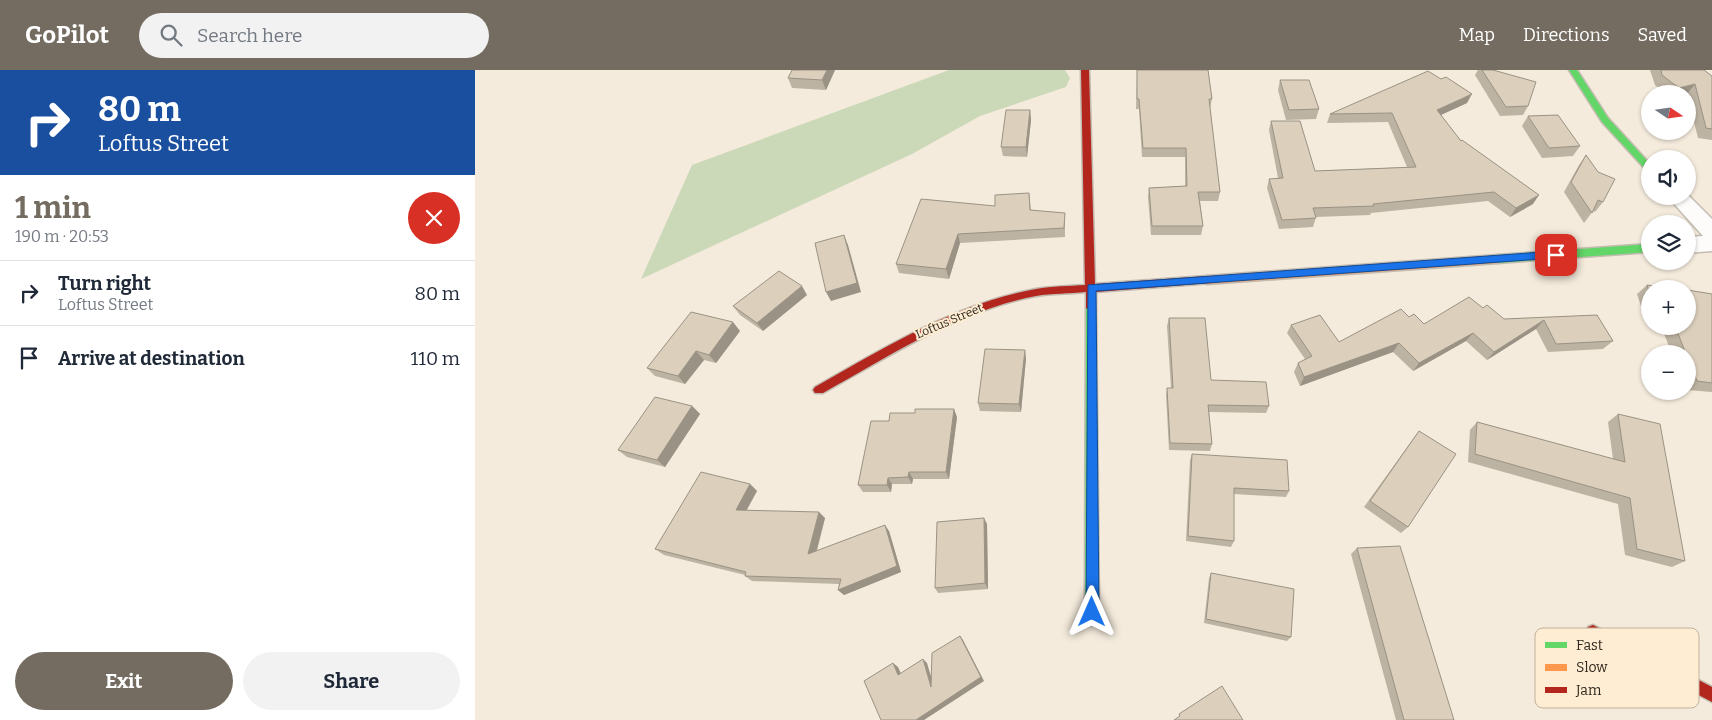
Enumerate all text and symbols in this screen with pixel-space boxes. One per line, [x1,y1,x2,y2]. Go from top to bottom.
search box [139,13,489,58]
text: GoPilot [25,21,109,49]
icon: search [157,21,185,49]
text: Search here [197,24,303,47]
text: Map [1459,24,1495,46]
text: Directions [1523,24,1610,46]
text: Saved [1638,24,1687,46]
north arrow [1641,85,1696,140]
map controls [1641,85,1696,400]
text: 80 m [98,88,181,130]
icon: right [15,90,80,155]
text: Loftus Street [98,130,229,157]
button: sound [1641,150,1696,205]
text: 1 min [15,190,91,226]
button: close [408,192,460,244]
button: layers [1641,215,1696,270]
text: 190 m · 20:53 [15,227,109,246]
pin [1535,234,1577,276]
icon: arrive [1542,241,1570,269]
text: Turn right [58,272,151,295]
icon: right [15,279,43,307]
button: + [1641,280,1696,335]
text: 80 m [414,282,460,305]
text: Loftus Street [58,295,153,314]
street label: Loftus Street [913,300,985,341]
icon: arrive [15,344,43,372]
button: − [1641,345,1696,400]
text: Arrive at destination [58,347,245,370]
text: 110 m [410,347,460,370]
position arrow [1065,585,1117,637]
legend [1535,628,1699,708]
text: Fast [1576,637,1603,654]
button: Exit [15,652,233,710]
button: Share [243,652,460,710]
text: Slow [1576,659,1608,676]
text: Jam [1575,682,1602,699]

